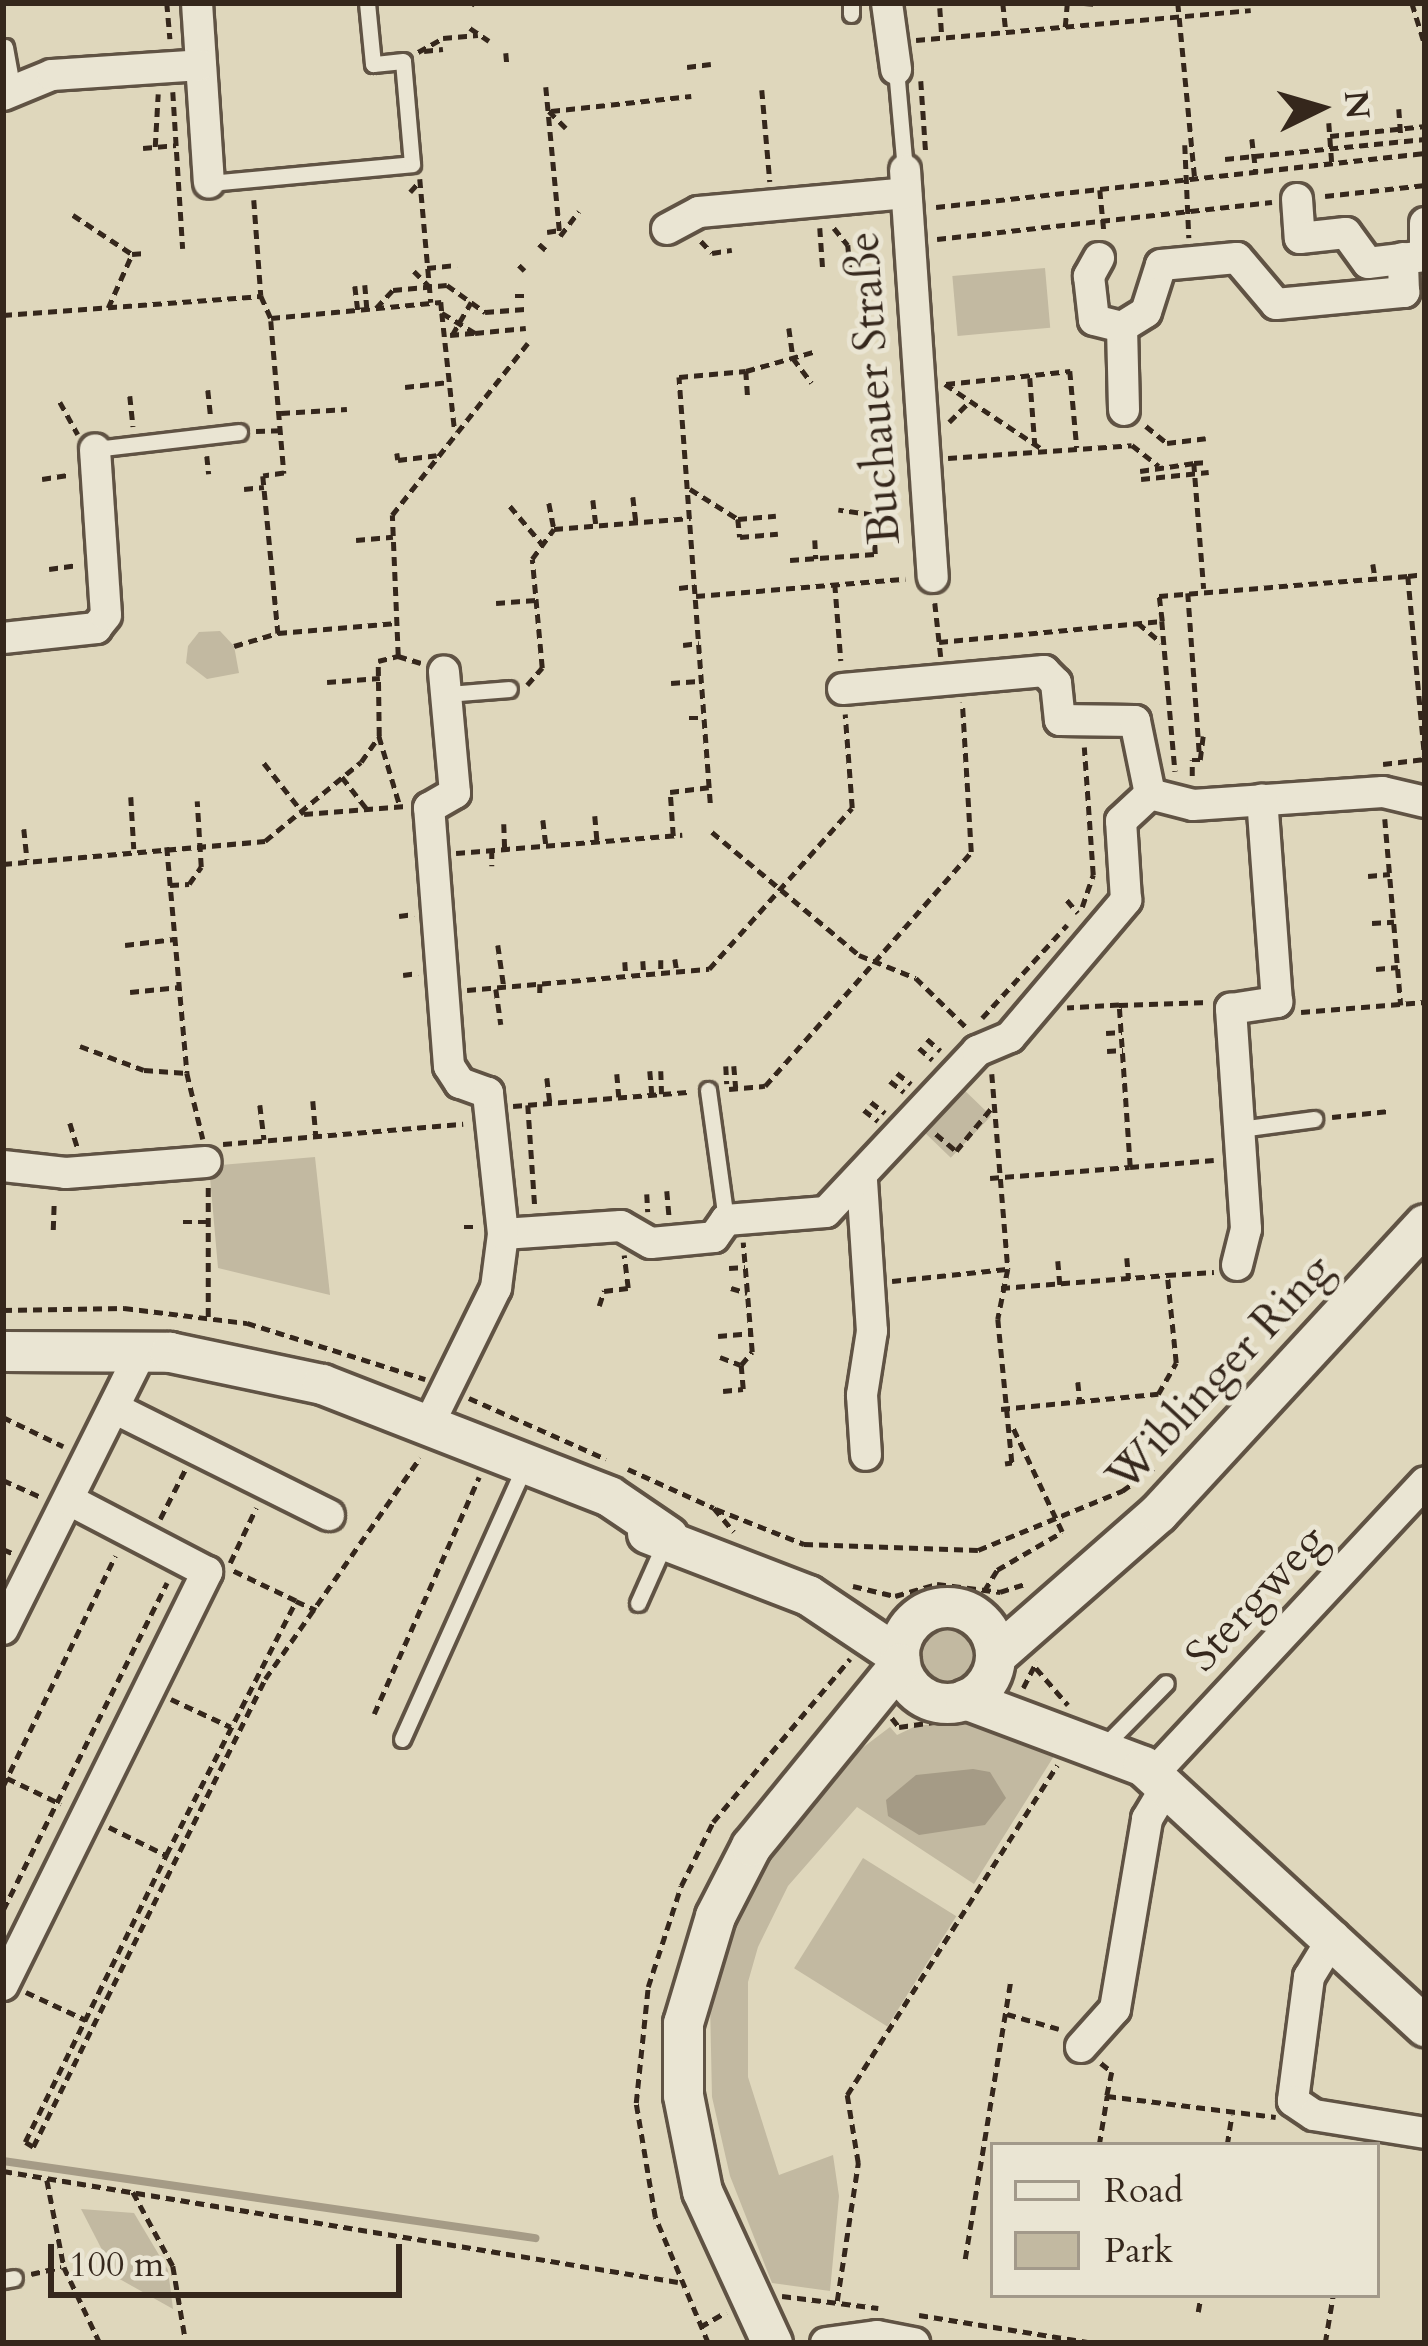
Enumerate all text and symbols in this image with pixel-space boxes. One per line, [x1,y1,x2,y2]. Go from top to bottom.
north arrow [1260,48,1380,168]
text: N [1333,89,1380,121]
street label: Buchauer Straße [836,230,912,546]
street label: Wiblinger Ring [1096,1243,1344,1503]
street label: Stergweg [1175,1514,1337,1682]
legend [990,2142,1380,2298]
text: Road [1104,2166,1183,2215]
scale bar [54,2220,408,2294]
text: Park [1104,2226,1173,2275]
text: 100 m [69,2240,164,2289]

